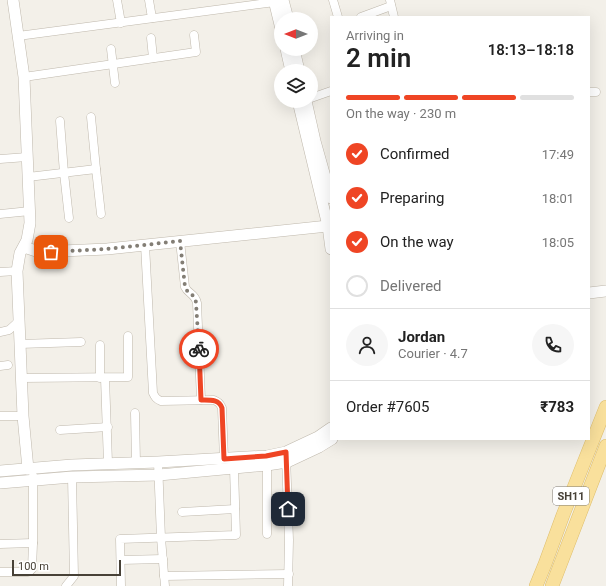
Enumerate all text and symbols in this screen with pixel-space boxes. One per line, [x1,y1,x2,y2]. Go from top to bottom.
north arrow [274,12,318,56]
map controls [274,12,318,108]
text: Arriving in [346,28,404,43]
text: 18:13–18:18 [488,41,574,59]
text: 2 min [346,43,411,73]
button: layers [274,64,318,108]
text: On the way · 230 m [346,106,456,121]
icon: check [346,143,368,165]
text: Confirmed [380,145,450,163]
text: 17:49 [542,147,574,162]
icon: check [346,187,368,209]
text: Preparing [380,189,444,207]
text: 18:01 [542,191,574,206]
icon: check [346,231,368,253]
text: On the way [380,233,454,251]
pin [34,235,68,269]
text: 18:05 [542,235,574,250]
icon: bag [40,241,62,263]
text: Delivered [380,277,442,295]
button: person [346,324,388,366]
button: phone [532,324,574,366]
text: Jordan [398,328,445,346]
courier [179,329,219,369]
icon: bike [188,338,210,360]
text: Courier · 4.7 [398,346,468,361]
text: Order #7605 [346,398,429,416]
text: ₹783 [540,398,574,416]
road number: SH11 [553,487,589,505]
pin [271,492,305,526]
icon: home [277,498,299,520]
scale bar [12,558,121,577]
text: 100 m [18,560,49,573]

